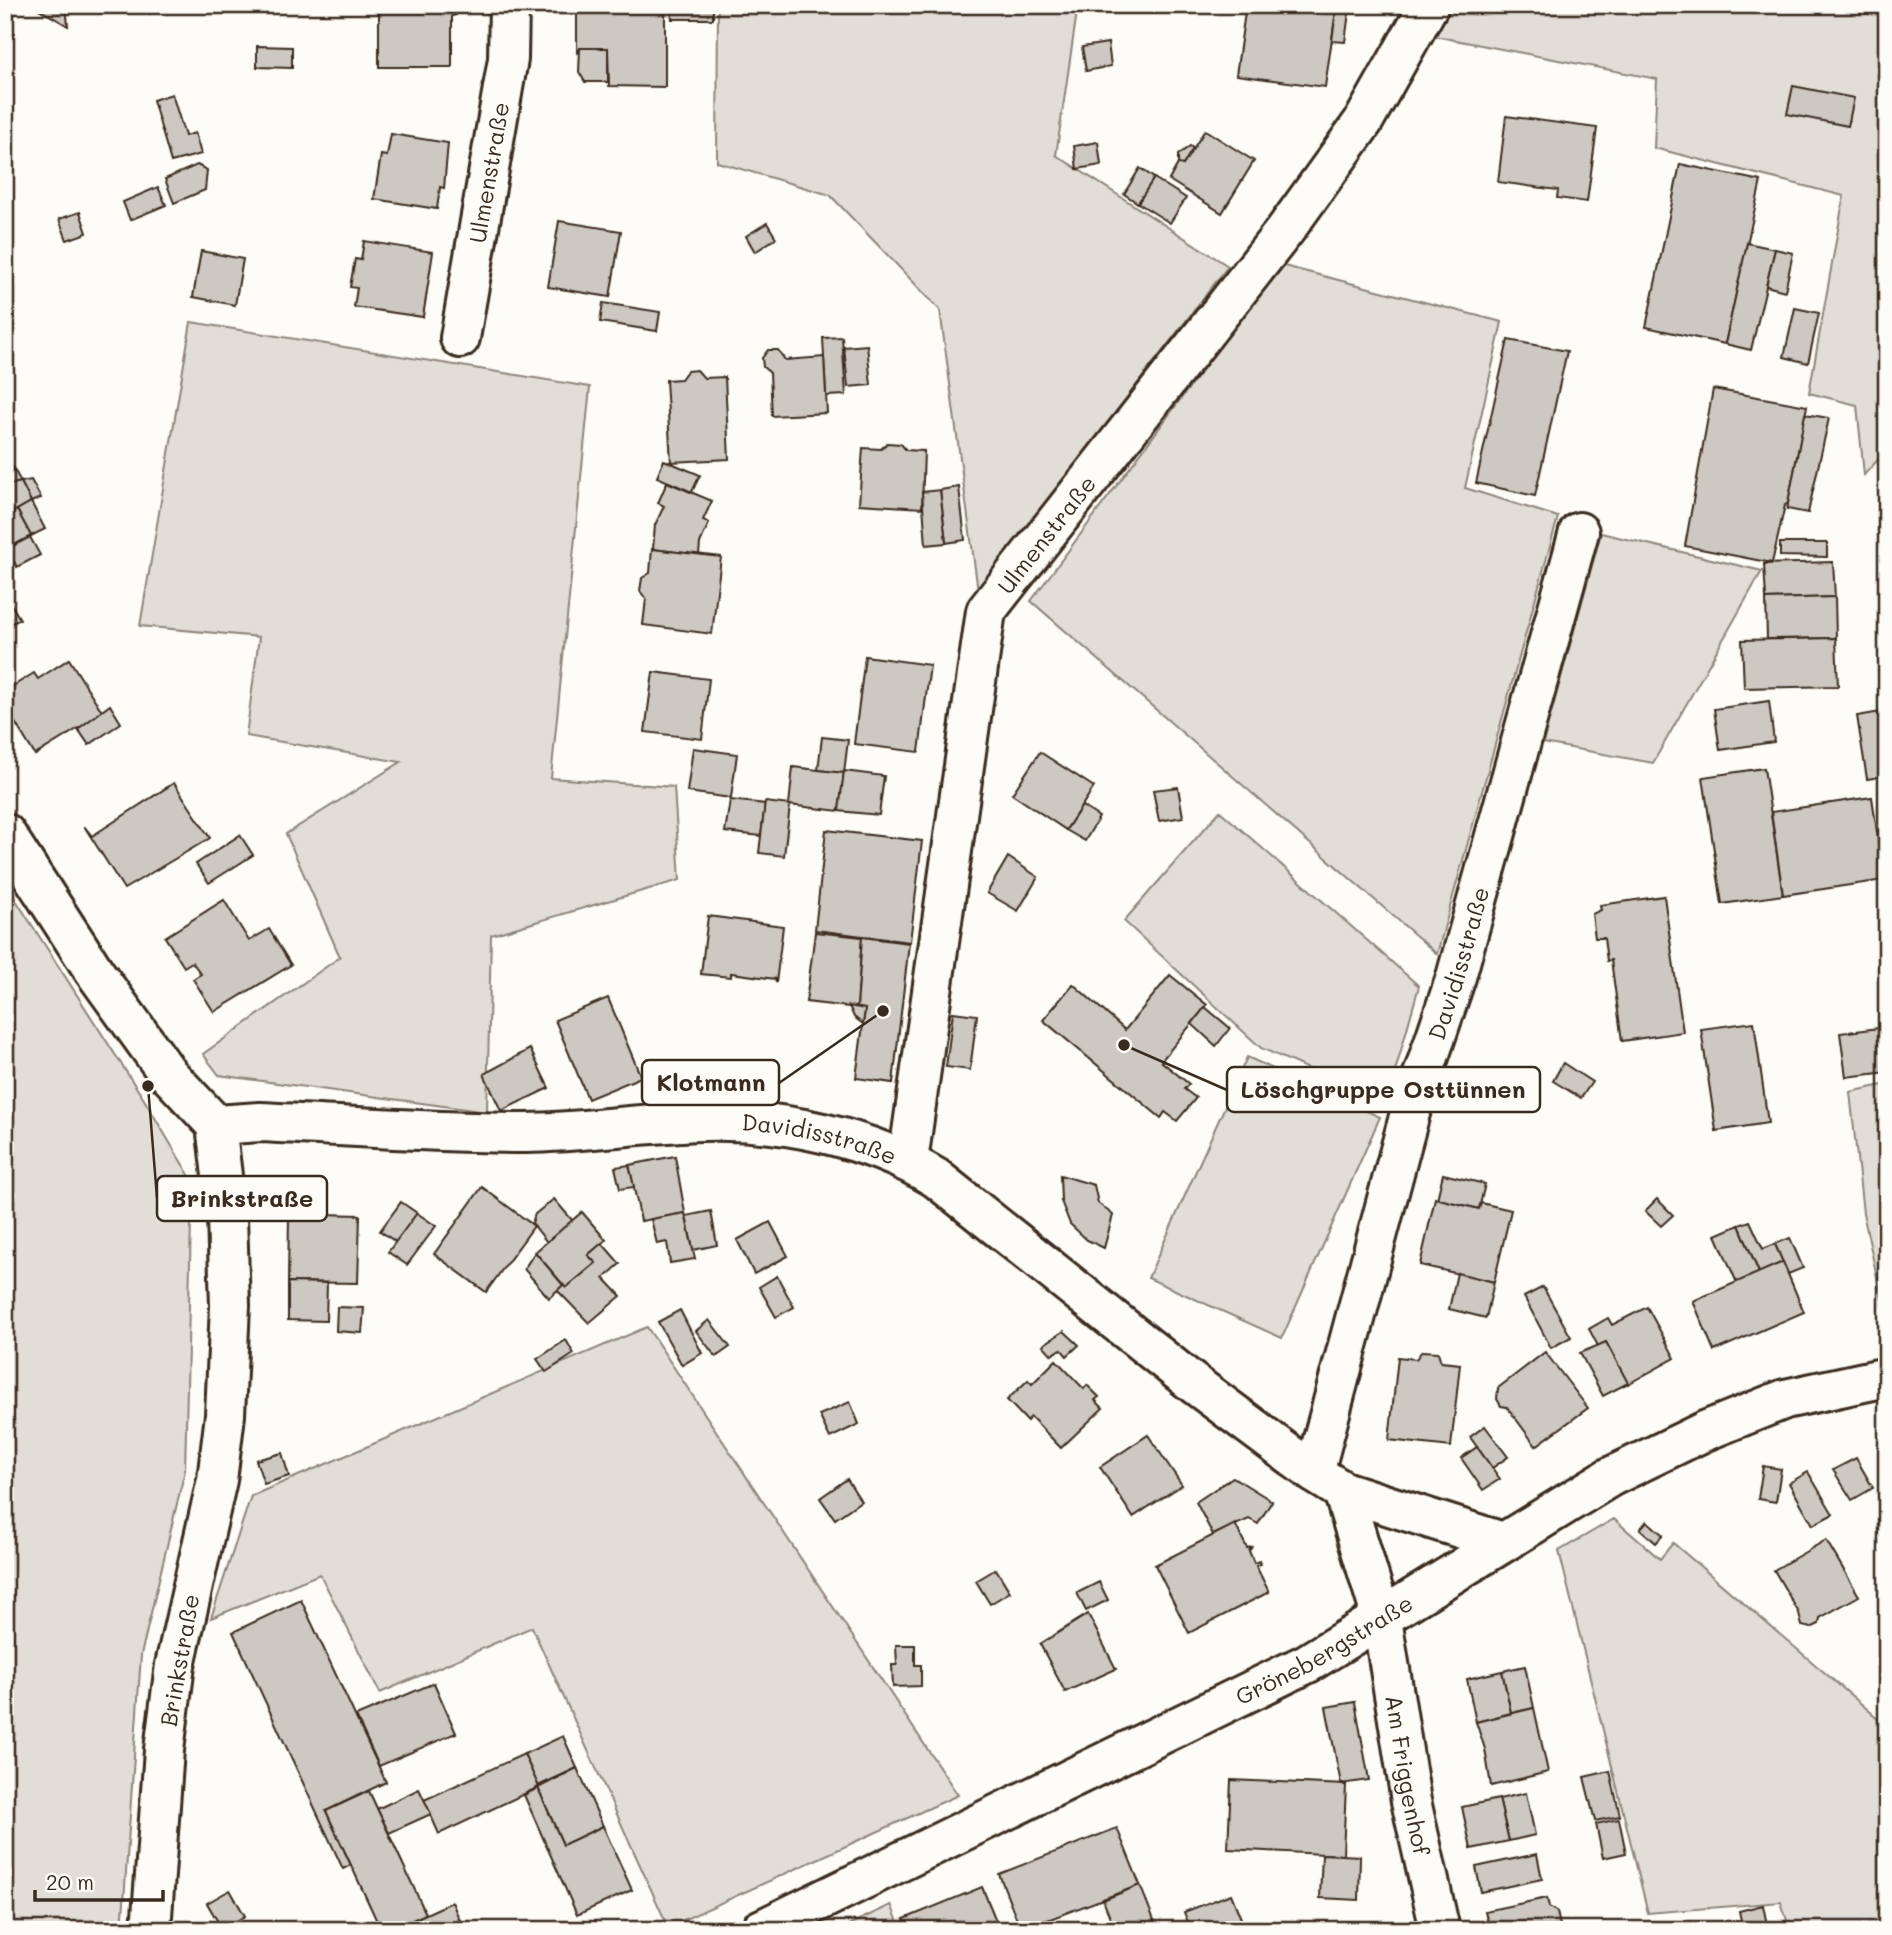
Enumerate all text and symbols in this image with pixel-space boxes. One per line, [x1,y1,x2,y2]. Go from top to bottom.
street label: Ulmenstraße [462,100,515,245]
street label: Ulmenstraße [990,469,1102,600]
street label: Davidisstraße [1421,883,1495,1044]
callout: Klotmann [642,1060,779,1105]
text: Klotmann [657,1066,765,1097]
callout: Löschgruppe Osttünnen [1227,1067,1540,1112]
text: Löschgruppe Osttünnen [1241,1073,1525,1104]
street label: Davidisstraße [741,1106,901,1171]
callout: Brinkstraße [157,1176,327,1221]
text: Brinkstraße [171,1182,313,1213]
street label: Grönebergstraße [1230,1587,1418,1711]
street label: Brinkstraße [153,1591,205,1729]
street label: Am Friggenhof [1379,1693,1438,1859]
scale bar [35,1858,163,1902]
text: 20 m [46,1868,94,1895]

